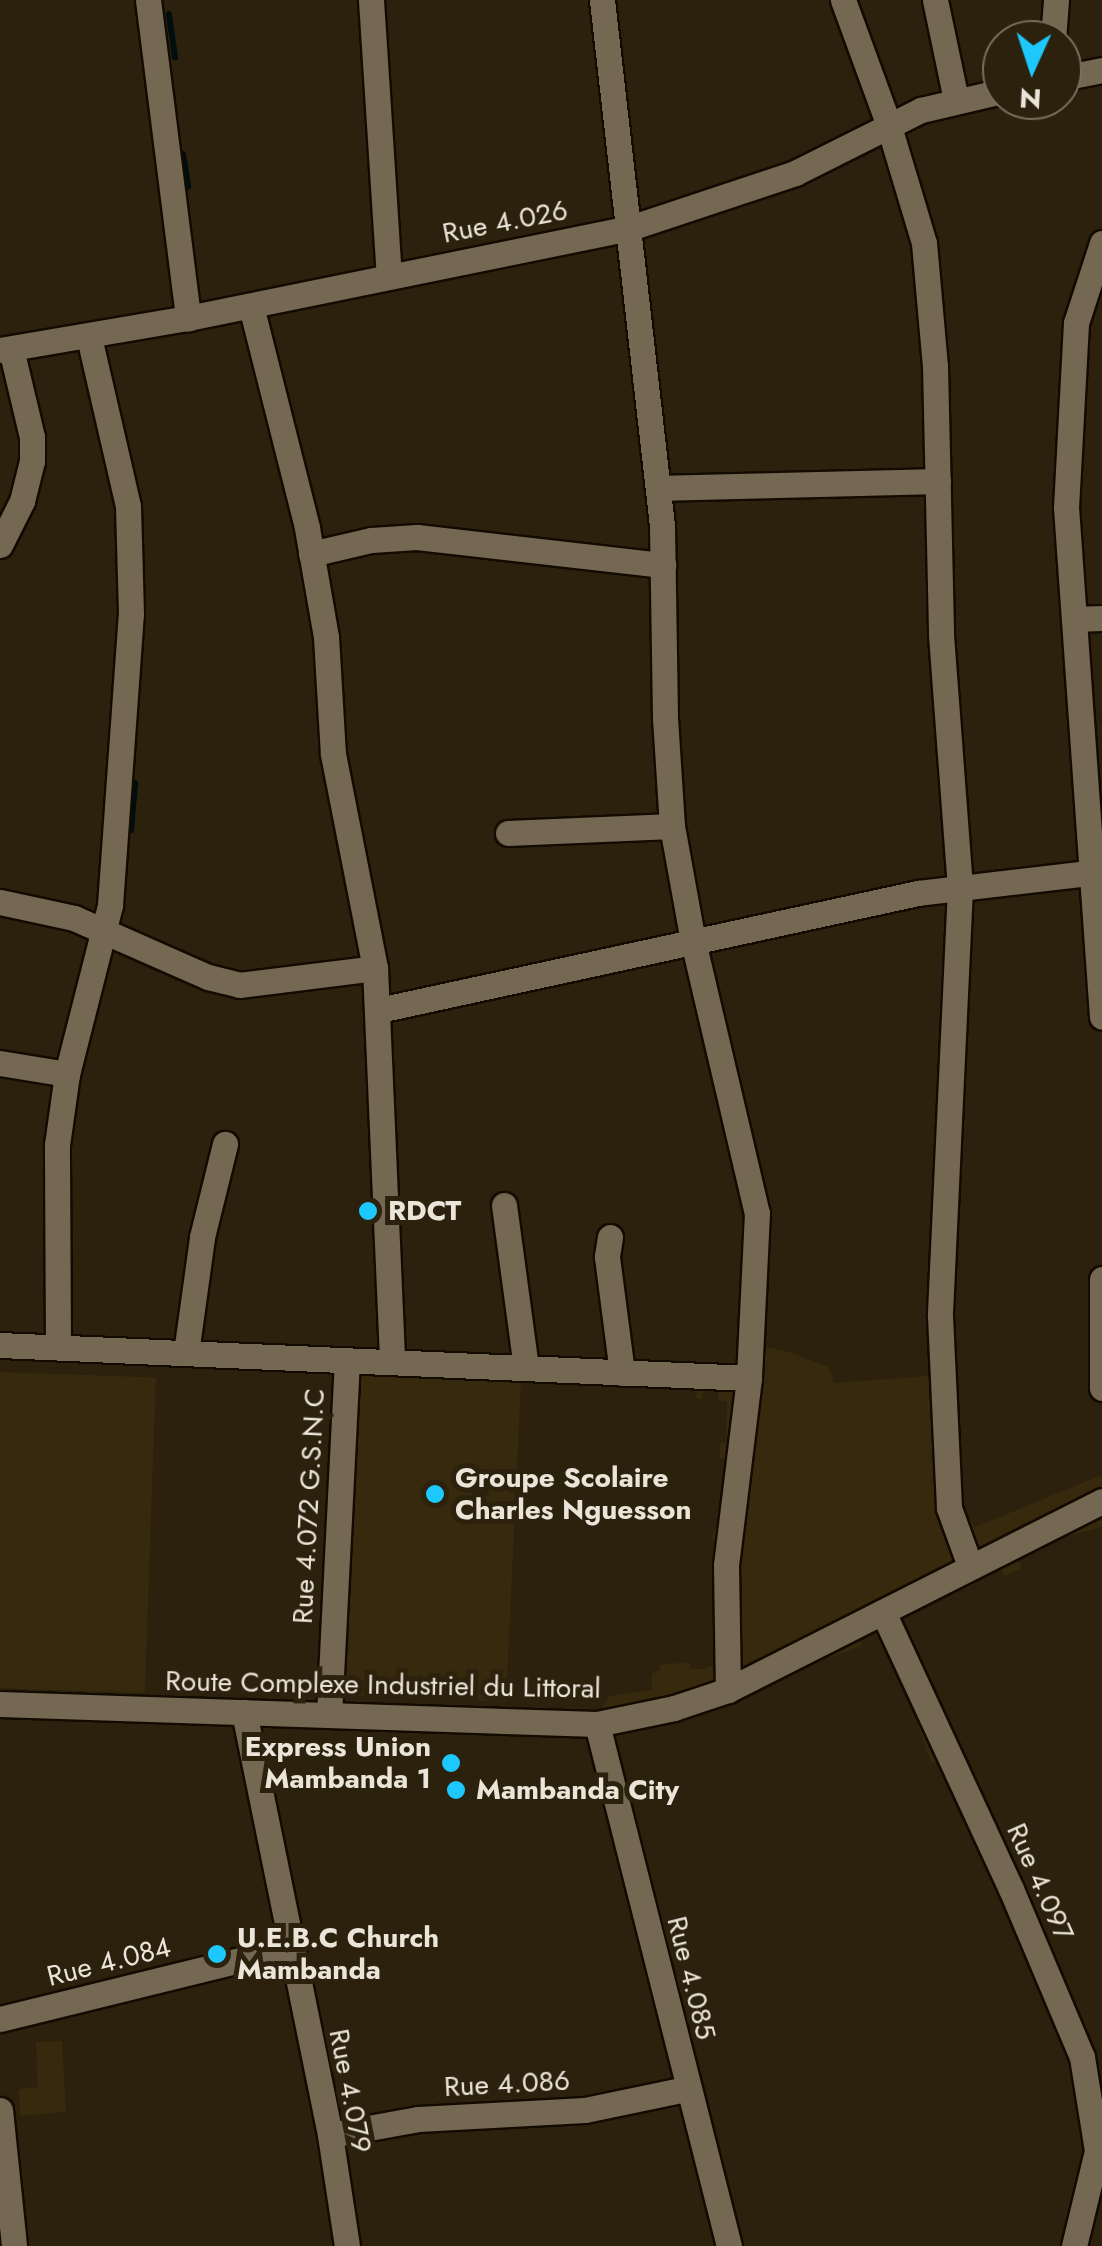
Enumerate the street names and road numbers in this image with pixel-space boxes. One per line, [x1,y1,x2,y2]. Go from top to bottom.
street label: Rue 4.026 [440,193,570,251]
street label: Rue 4.072 G.S.N.C [286,1387,332,1625]
street label: Route Complexe Industriel du Littoral [165,1664,601,1706]
street label: Rue 4.097 [999,1818,1081,1946]
street label: Rue 4.085 [659,1913,723,2043]
street label: Rue 4.084 [44,1930,174,1994]
street label: Rue 4.079 [322,2026,378,2156]
street label: Rue 4.086 [443,2064,571,2104]

